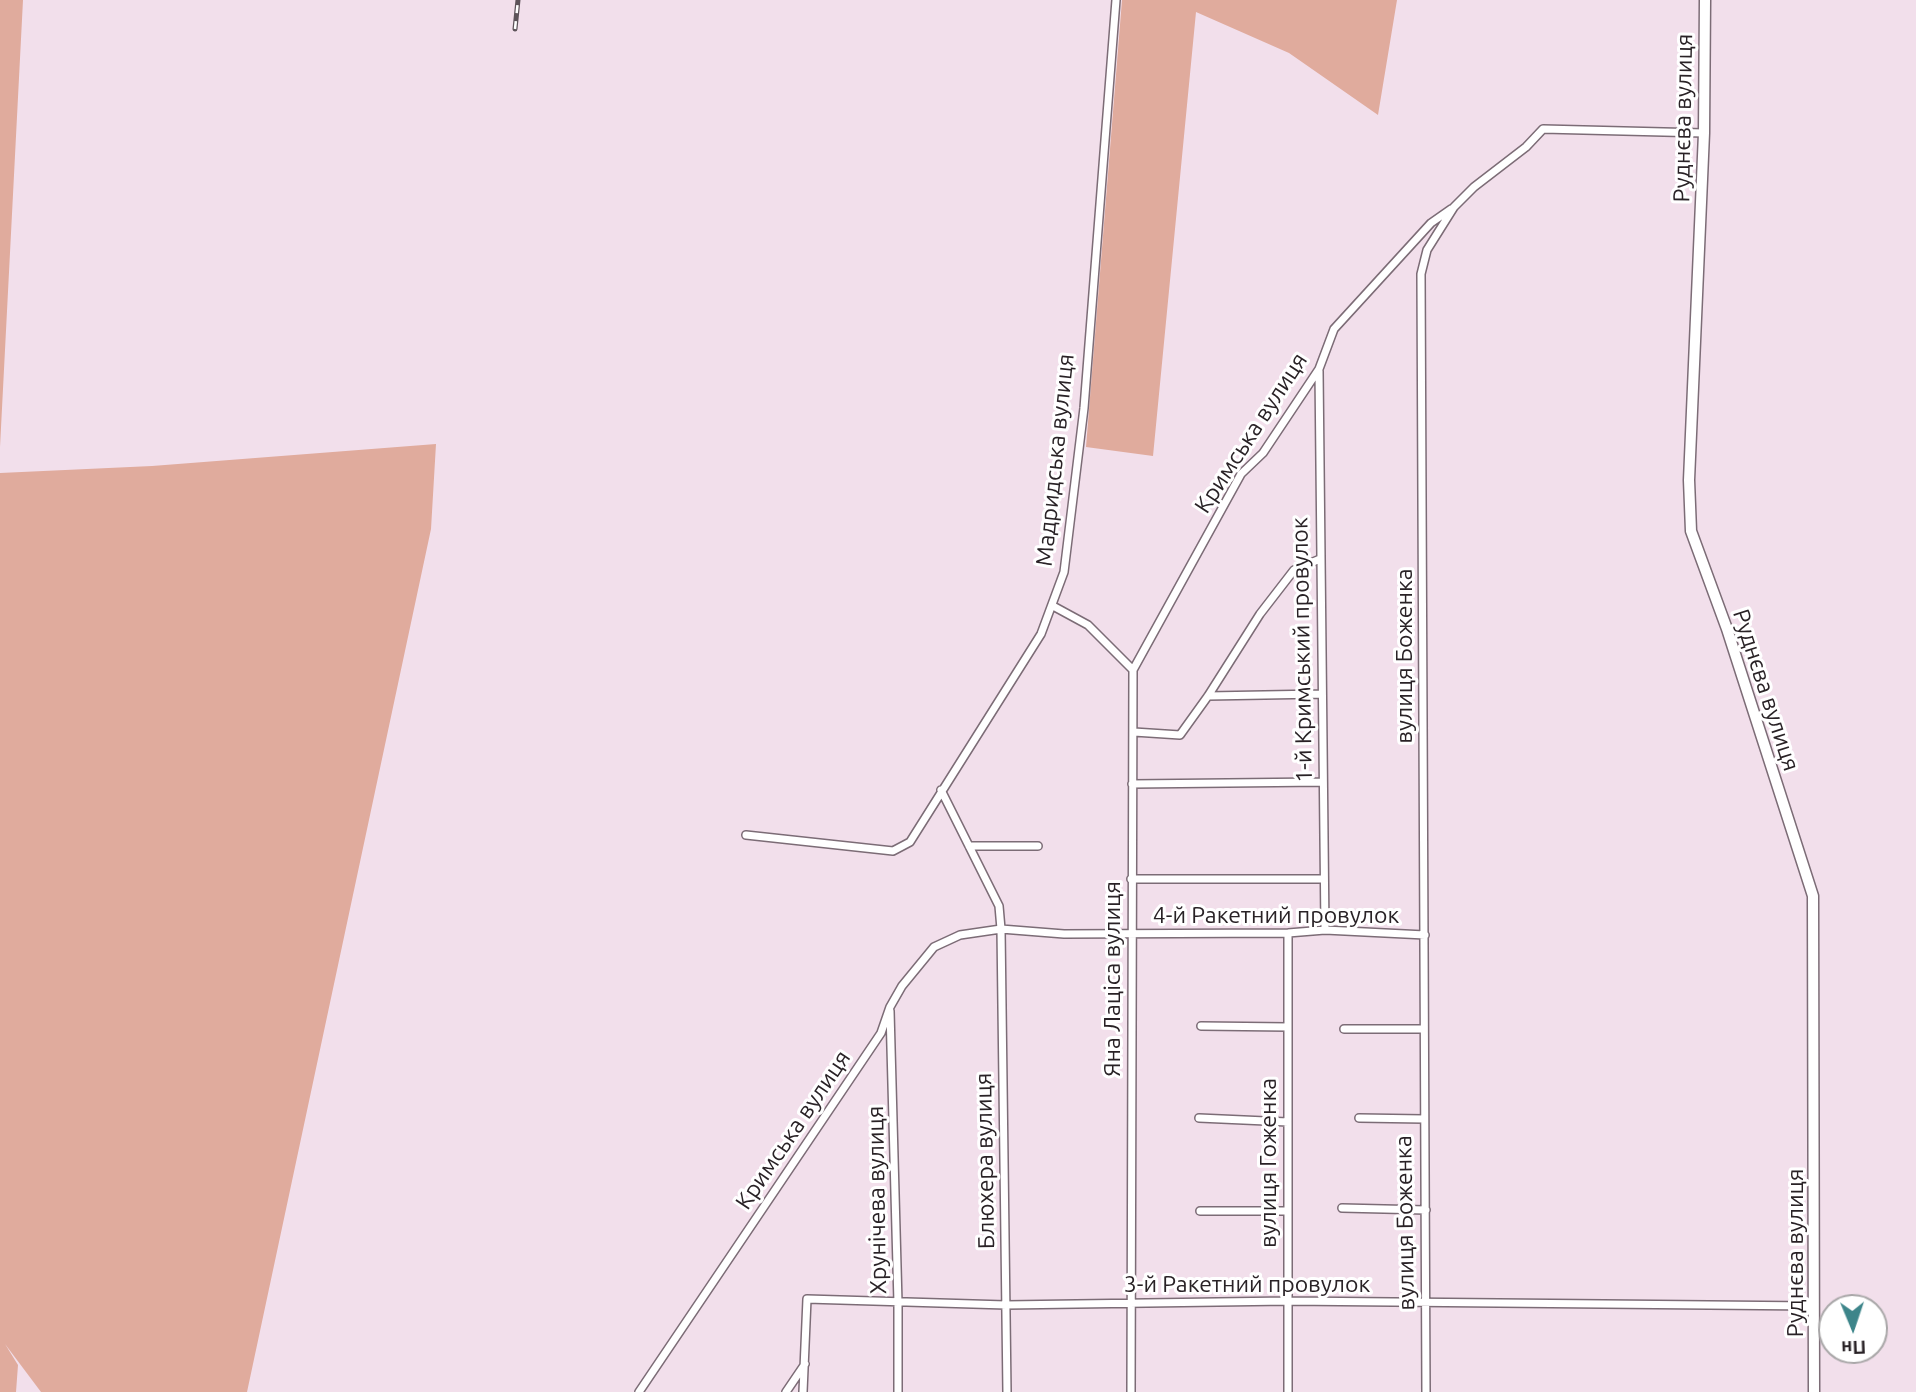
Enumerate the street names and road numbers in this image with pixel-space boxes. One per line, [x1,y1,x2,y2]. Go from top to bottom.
street label: Руднєва вулиця [1668,33,1698,203]
street label: Кримська вулиця [1189,348,1313,518]
street label: Мадридська вулиця [1030,352,1080,568]
street label: 1-й Кримський провулок [1286,517,1318,783]
street label: вулиця Боженка [1390,568,1418,744]
street label: Руднєва вулиця [1727,606,1805,774]
street label: Яна Лаціса вулиця [1098,881,1126,1077]
street label: 4-й Ракетний провулок [1153,901,1399,929]
street label: Кримська вулиця [730,1045,856,1215]
street label: Блюхера вулиця [970,1073,1000,1249]
street label: вулиця Гоженка [1254,1078,1282,1248]
street label: Хрунічева вулиця [862,1106,892,1294]
street label: вулиця Боженка [1390,1135,1420,1311]
street label: Руднєва вулиця [1781,1169,1809,1337]
street label: 3-й Ракетний провулок [1124,1270,1370,1298]

